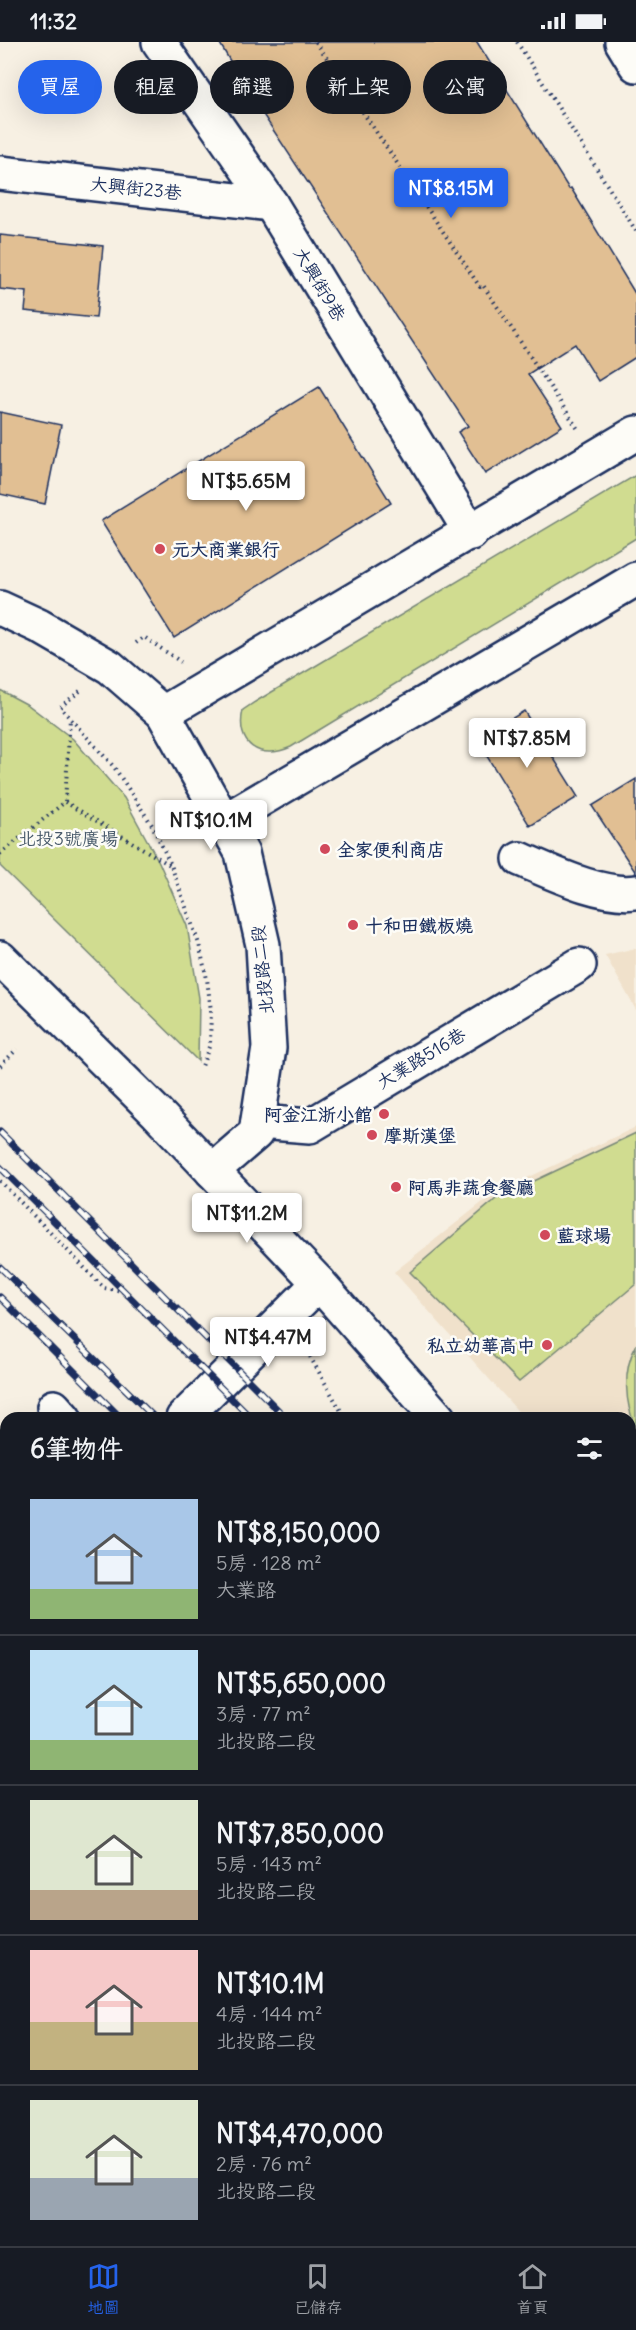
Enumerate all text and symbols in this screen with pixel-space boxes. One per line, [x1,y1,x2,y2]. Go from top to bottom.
text: 11:32 [30,7,77,35]
chip: 買屋 [18,60,102,114]
chip: 租屋 [114,60,198,114]
chip: 篩選 [210,60,294,114]
chip: 新上架 [306,60,411,114]
chip: 公寓 [423,60,507,114]
pin: NT$8.15M [389,168,513,219]
street label: 大興街23巷 [89,172,183,204]
text: NT$8.15M [408,175,494,200]
street label: 大興街9巷 [289,243,351,325]
pin: NT$5.65M [184,461,308,512]
text: NT$5.65M [201,468,291,493]
place label: 元大商業銀行 [172,538,280,561]
marker: 元大商業銀行 [153,542,167,556]
pin: NT$7.85M [465,718,589,769]
text: NT$7.85M [483,725,571,750]
pin: NT$10.1M [149,800,273,851]
text: NT$10.1M [169,807,253,832]
park label: 北投3號廣場 [18,827,118,850]
place label: 全家便利商店 [337,838,445,861]
marker: 全家便利商店 [318,842,332,856]
place label: 十和田鐵板燒 [365,914,473,937]
marker: 十和田鐵板燒 [346,918,360,932]
street label: 北投路二段 [246,924,278,1016]
street label: 大業路516巷 [372,1022,470,1094]
place label: 阿金江浙小館 [264,1103,372,1126]
marker: 阿金江浙小館 [377,1107,391,1121]
place label: 摩斯漢堡 [384,1124,456,1147]
marker: 摩斯漢堡 [365,1128,379,1142]
place label: 阿馬非蔬食餐廳 [408,1176,534,1199]
marker: 阿馬非蔬食餐廳 [389,1180,403,1194]
pin: NT$11.2M [185,1193,309,1244]
text: NT$11.2M [206,1200,288,1225]
place label: 藍球場 [557,1224,611,1247]
marker: 藍球場 [538,1228,552,1242]
pin: NT$4.47M [206,1317,330,1368]
text: NT$4.47M [224,1324,312,1349]
place label: 私立幼華高中 [427,1334,535,1357]
marker: 私立幼華高中 [540,1338,554,1352]
text: 6筆物件 [30,1432,123,1465]
icon: filters [573,1432,606,1465]
text: NT$8,150,000 [216,1516,381,1549]
icon: home [78,1523,150,1595]
text: 5房 · 128 m² [216,1550,322,1575]
text: 大業路 [216,1577,276,1602]
text: NT$5,650,000 [216,1667,386,1700]
icon: home [78,1674,150,1746]
text: 3房 · 77 m² [216,1701,311,1726]
text: 北投路二段 [216,1728,316,1753]
text: NT$7,850,000 [216,1817,384,1850]
icon: home [78,1824,150,1896]
text: 5房 · 143 m² [216,1851,322,1876]
text: 北投路二段 [216,1878,316,1903]
text: NT$10.1M [216,1967,325,2000]
icon: home [78,1974,150,2046]
text: 4房 · 144 m² [216,2001,322,2026]
text: 北投路二段 [216,2028,316,2053]
text: NT$4,470,000 [216,2117,383,2150]
icon: home [78,2124,150,2196]
text: 2房 · 76 m² [216,2151,312,2176]
text: 北投路二段 [216,2178,316,2203]
tab: 地圖 [87,2260,120,2318]
tab: 已儲存 [294,2260,342,2318]
tab: 首頁 [516,2260,549,2318]

